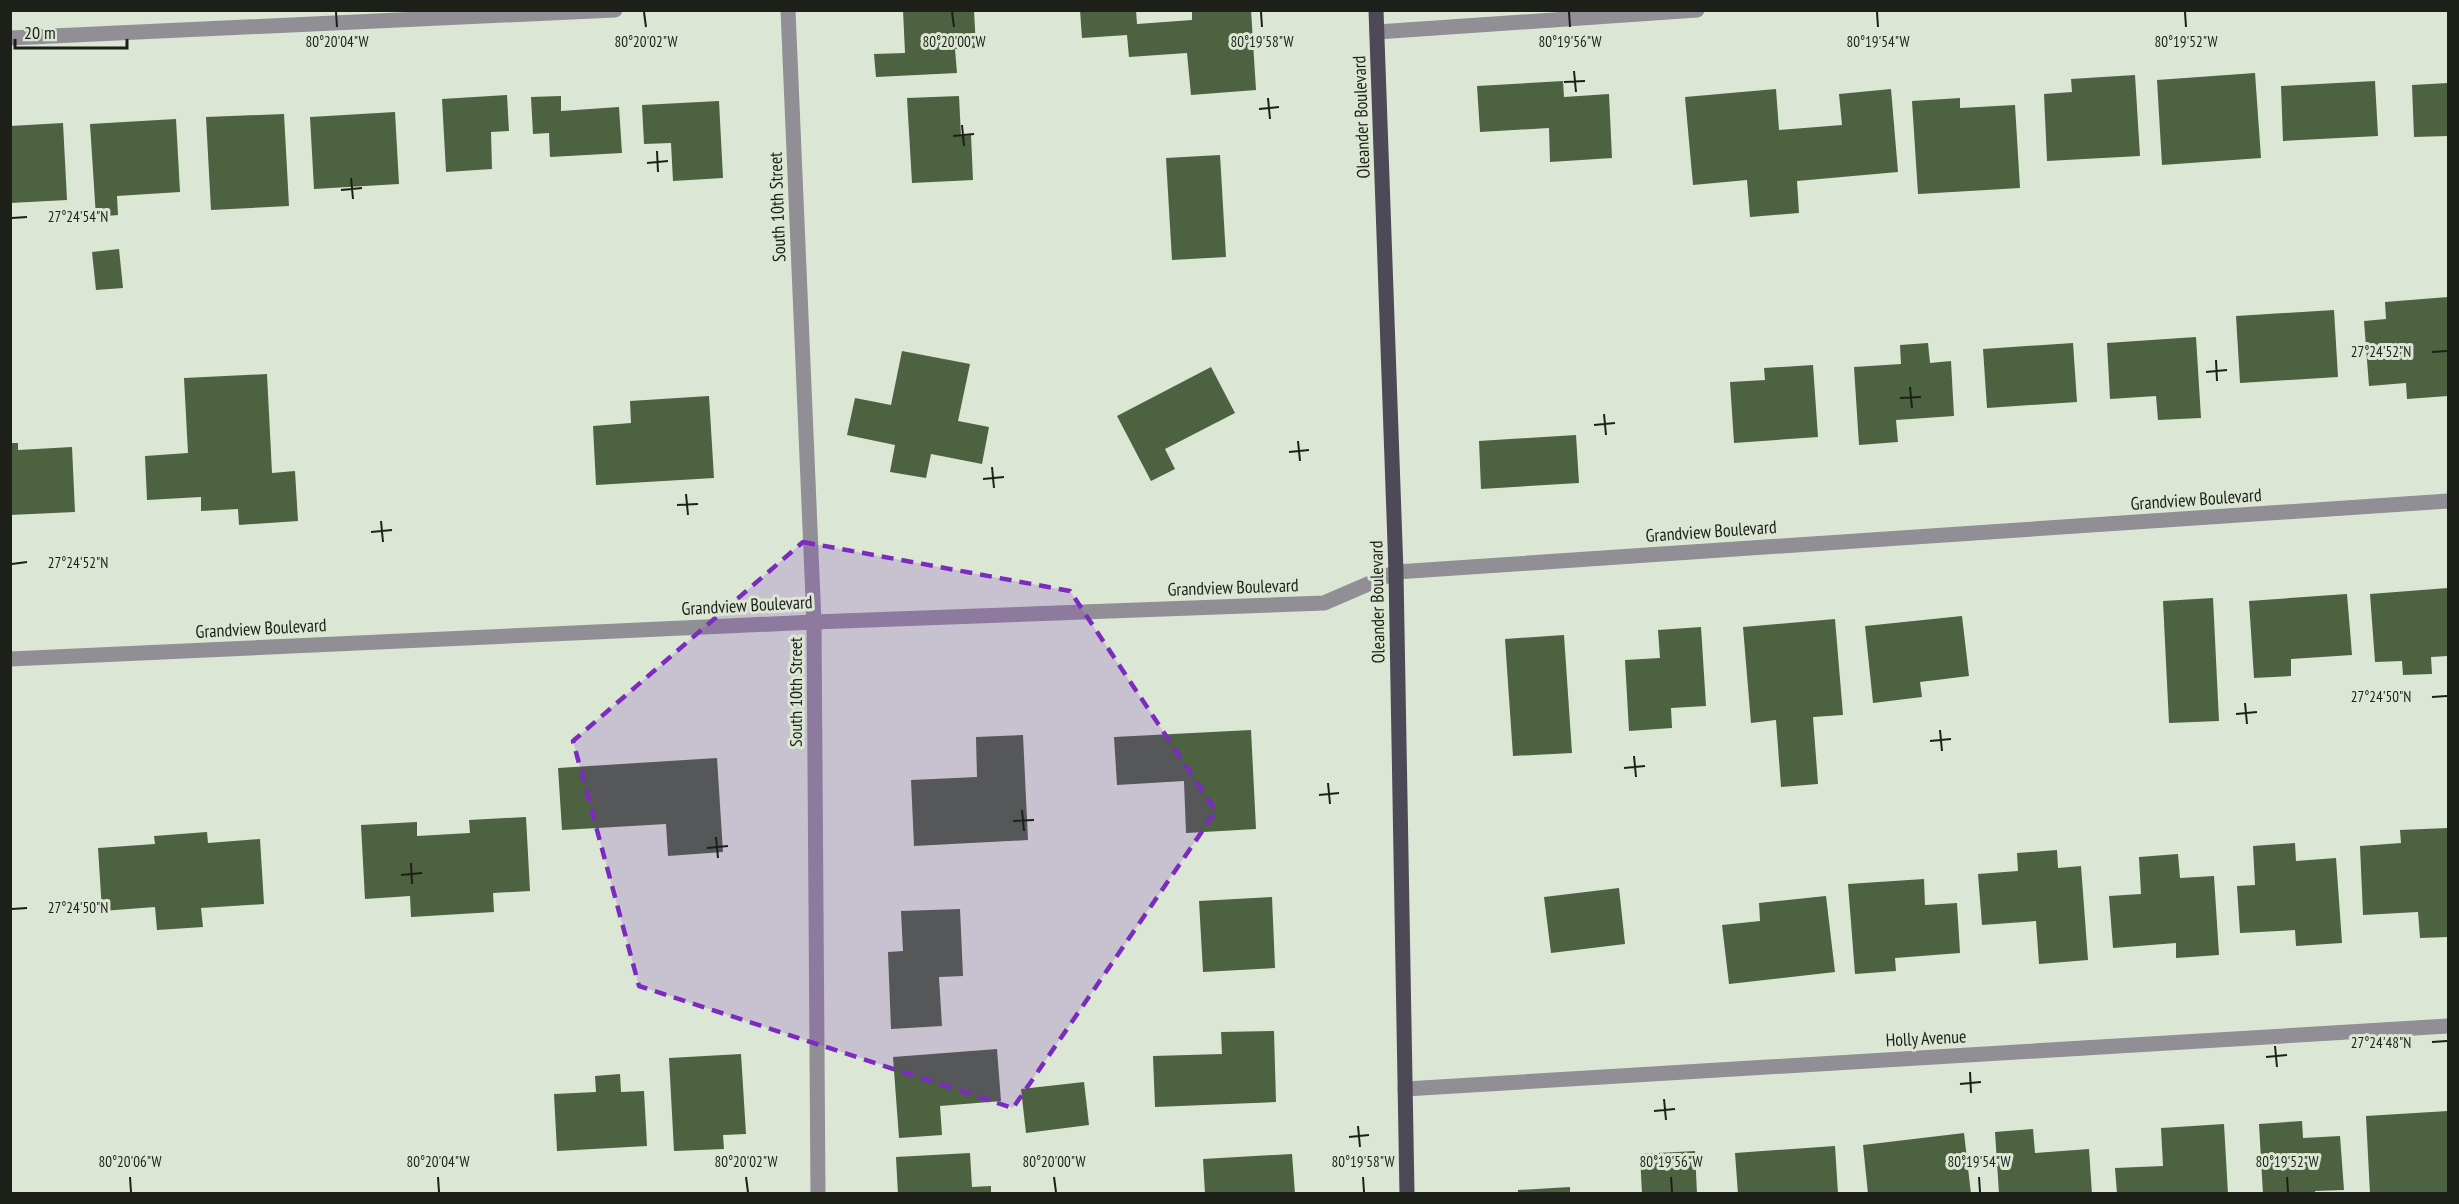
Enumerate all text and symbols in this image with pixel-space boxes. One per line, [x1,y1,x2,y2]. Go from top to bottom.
scale bar [15,12,128,50]
text: 20 m [24,21,56,44]
text: 80°20'04"W [305,32,369,51]
text: 80°20'02"W [614,32,678,51]
text: 80°20'00"W [922,32,986,51]
text: 80°19'58"W [1230,32,1294,51]
text: 80°19'56"W [1538,32,1602,51]
text: 80°19'54"W [1846,32,1910,51]
text: 80°19'52"W [2154,32,2218,51]
street label: Oleander Boulevard [1347,55,1375,179]
street label: South 10th Street [764,152,790,262]
text: 27°24'54"N [48,207,108,226]
text: 27°24'52"N [2351,342,2411,361]
street label: Grandview Boulevard [2130,483,2262,515]
street label: Grandview Boulevard [1645,515,1777,547]
street label: Oleander Boulevard [1364,540,1390,664]
text: 27°24'52"N [48,553,108,572]
street label: Grandview Boulevard [1167,573,1299,601]
street label: Grandview Boulevard [681,590,813,620]
street label: Grandview Boulevard [195,613,327,643]
street label: South 10th Street [784,637,807,747]
text: 27°24'50"N [2351,687,2411,706]
text: 27°24'50"N [48,898,108,917]
street label: Holly Avenue [1885,1024,1967,1052]
text: 27°24'48"N [2351,1033,2411,1052]
text: 80°20'06"W [98,1152,162,1171]
text: 80°20'04"W [406,1152,470,1171]
text: 80°20'02"W [714,1152,778,1171]
text: 80°20'00"W [1022,1152,1086,1171]
text: 80°19'58"W [1331,1152,1395,1171]
text: 80°19'56"W [1639,1152,1703,1171]
text: 80°19'54"W [1947,1152,2011,1171]
text: 80°19'52"W [2255,1152,2319,1171]

